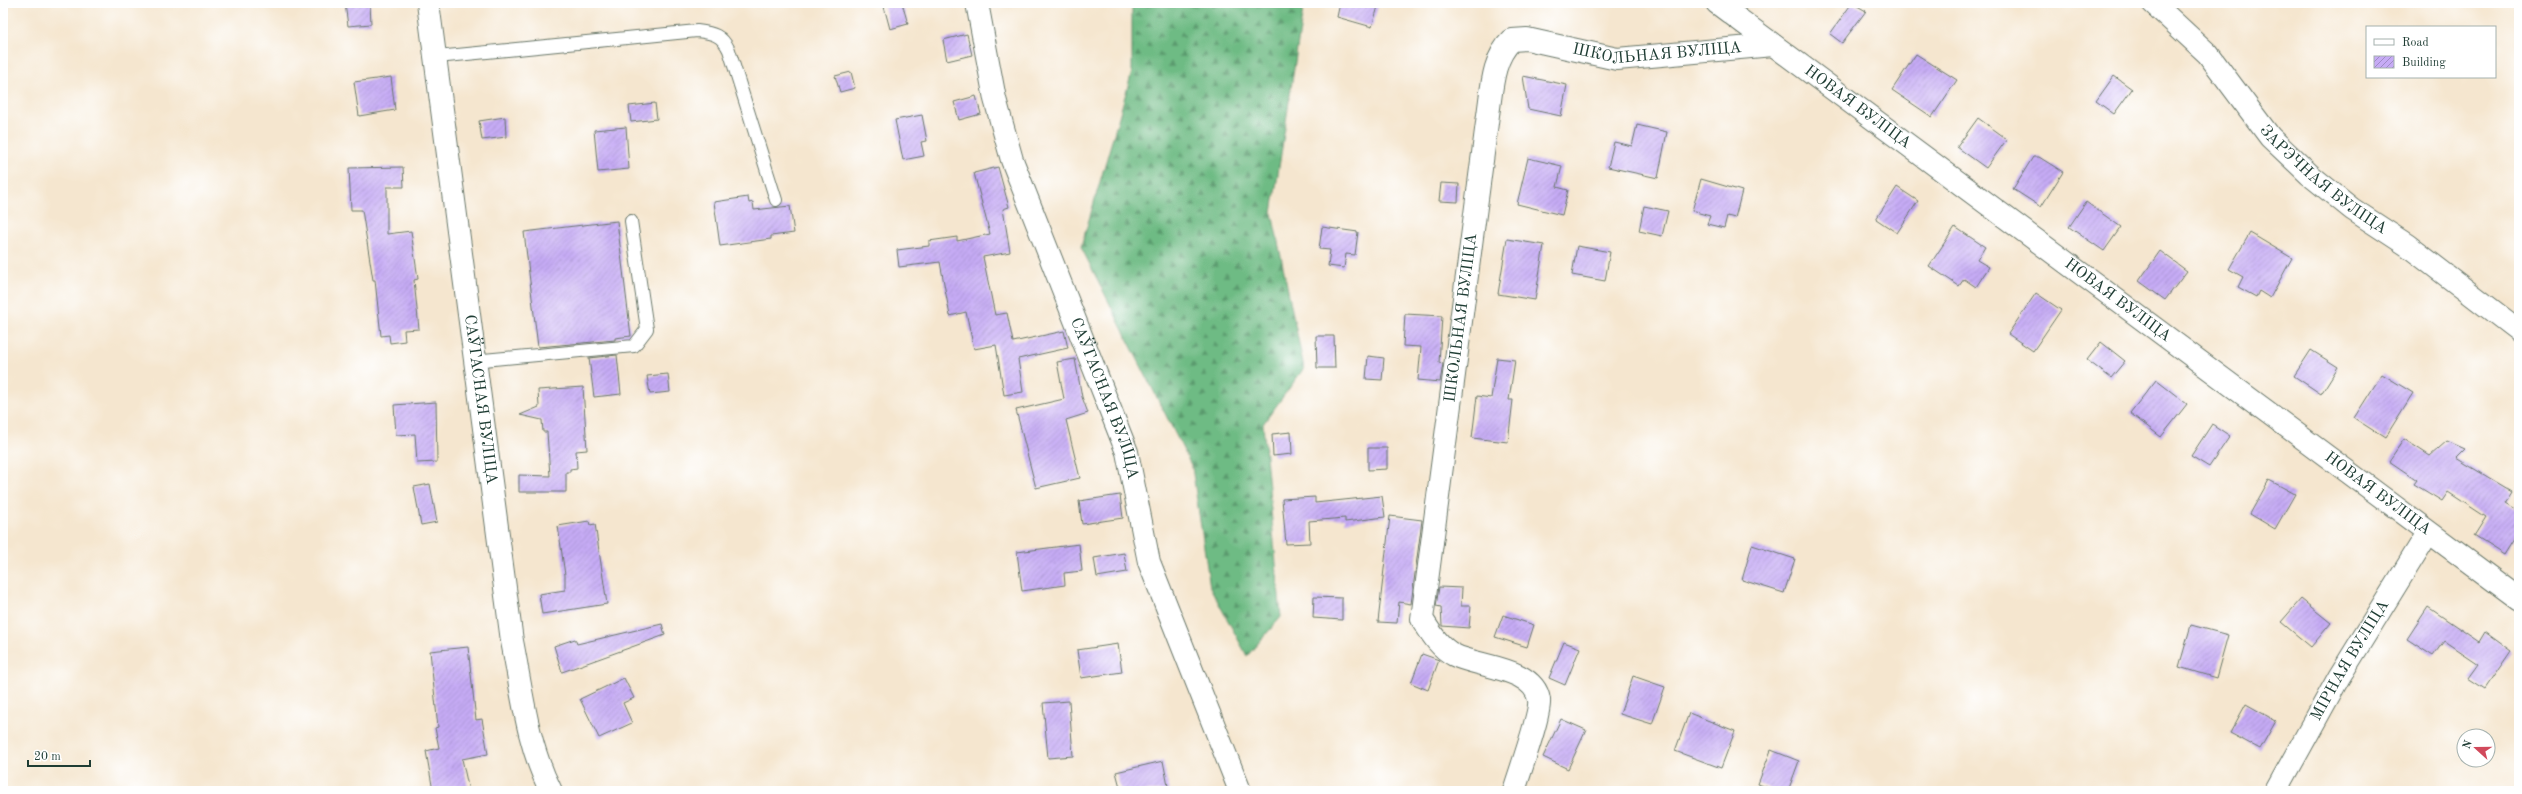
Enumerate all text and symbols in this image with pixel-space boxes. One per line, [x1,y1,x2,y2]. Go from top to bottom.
legend [2366,26,2496,78]
text: Road [2402,37,2429,49]
street label: ШКОЛЬНАЯ ВУЛІЦА [1571,40,1742,67]
text: Building [2402,57,2446,69]
street label: НОВАЯ ВУЛІЦА [1801,63,1914,152]
street label: ЗАРЭЧНАЯ ВУЛІЦА [2256,122,2390,237]
street label: ШКОЛЬНАЯ ВУЛІЦА [1442,232,1480,403]
street label: НОВАЯ ВУЛІЦА [2061,256,2174,345]
street label: САЎГАСНАЯ ВУЛІЦА [461,314,499,486]
street label: САЎГАСНАЯ ВУЛІЦА [1067,316,1140,481]
street label: НОВАЯ ВУЛІЦА [2321,449,2434,539]
street label: МІРНАЯ ВУЛІЦА [2308,598,2392,724]
north arrow [2456,728,2496,768]
text: N [2461,739,2475,751]
scale bar [28,742,90,768]
text: 20 m [34,751,61,763]

